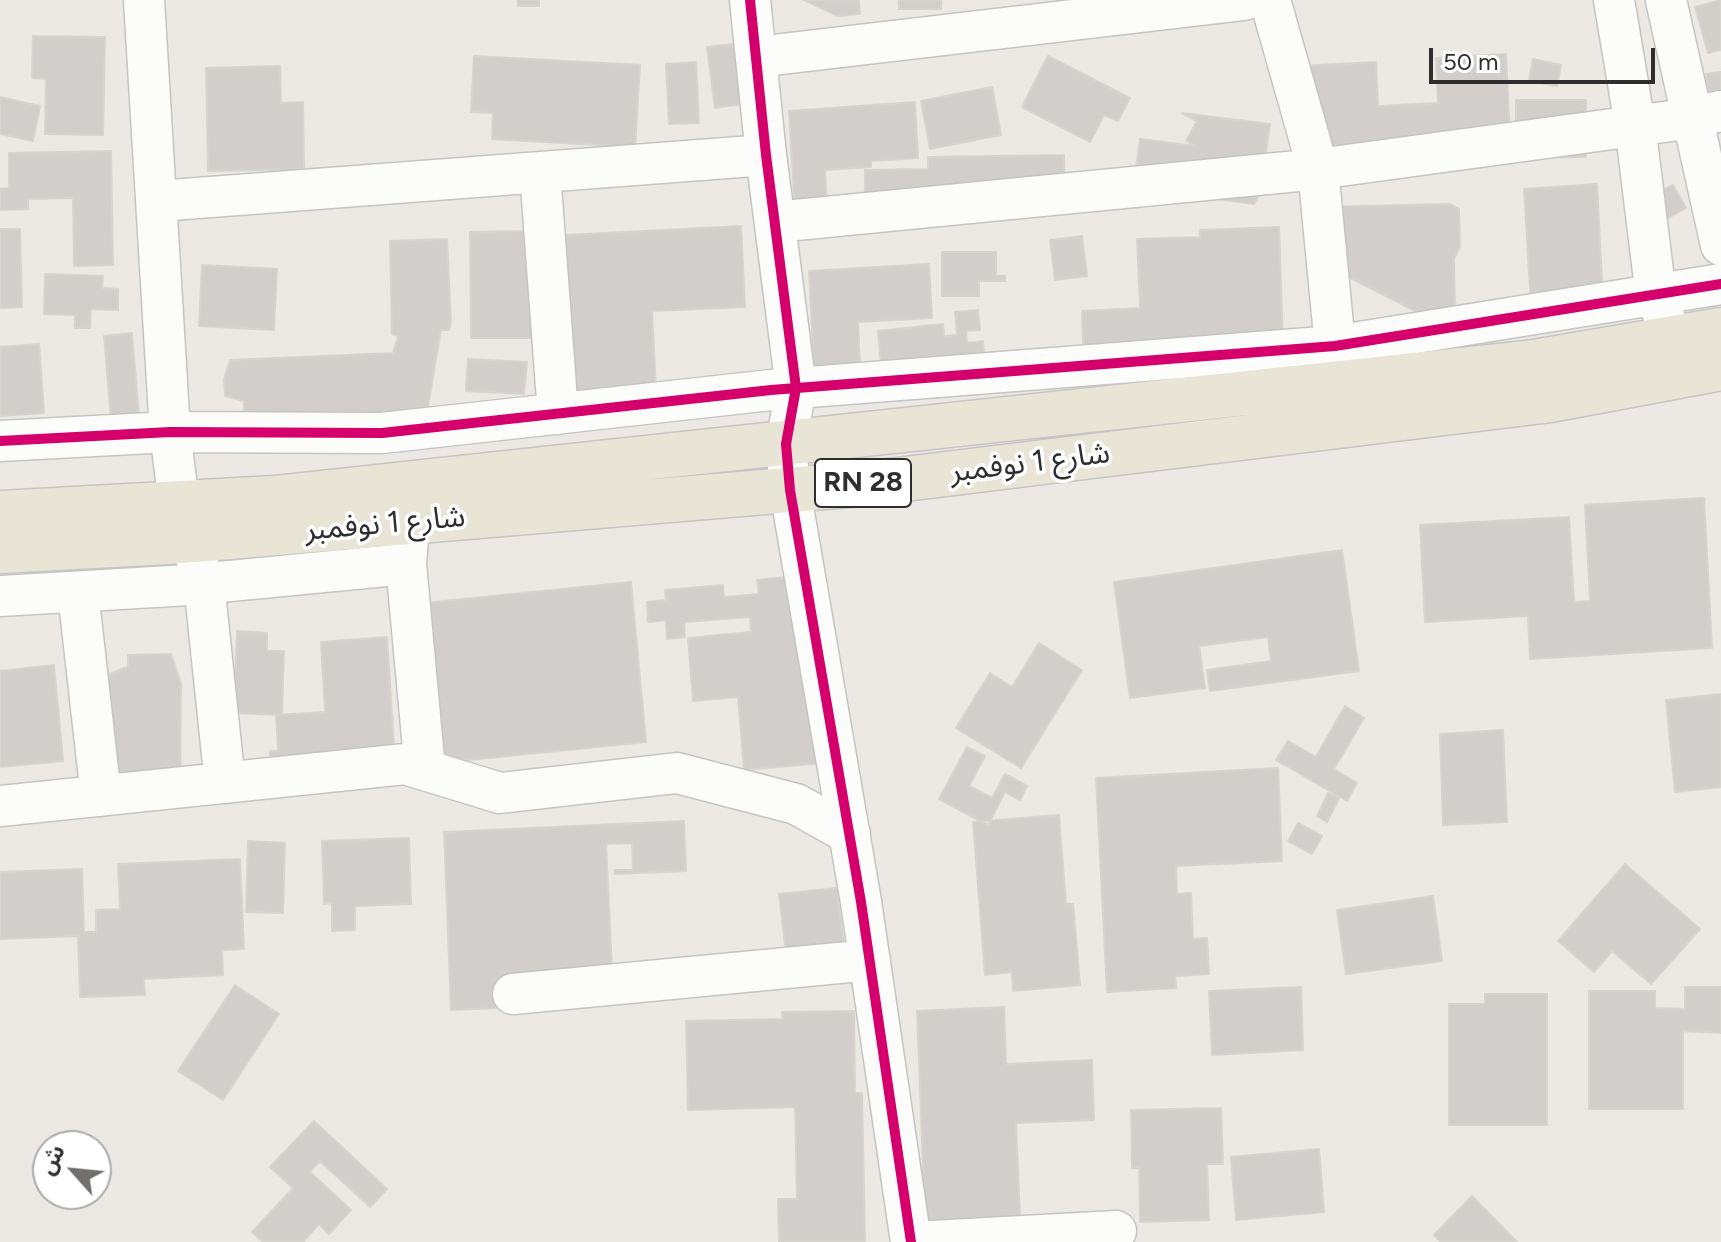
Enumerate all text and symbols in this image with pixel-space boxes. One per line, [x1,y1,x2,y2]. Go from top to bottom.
scale bar [1433,32,1659,82]
text: 50 m [1443,47,1499,76]
street label: شارع 1 نوفمبر [948,435,1112,491]
road number: RN 28 [815,459,911,507]
street label: شارع 1 نوفمبر [303,499,467,549]
north arrow [32,1130,112,1210]
text: ش [33,1140,71,1179]

